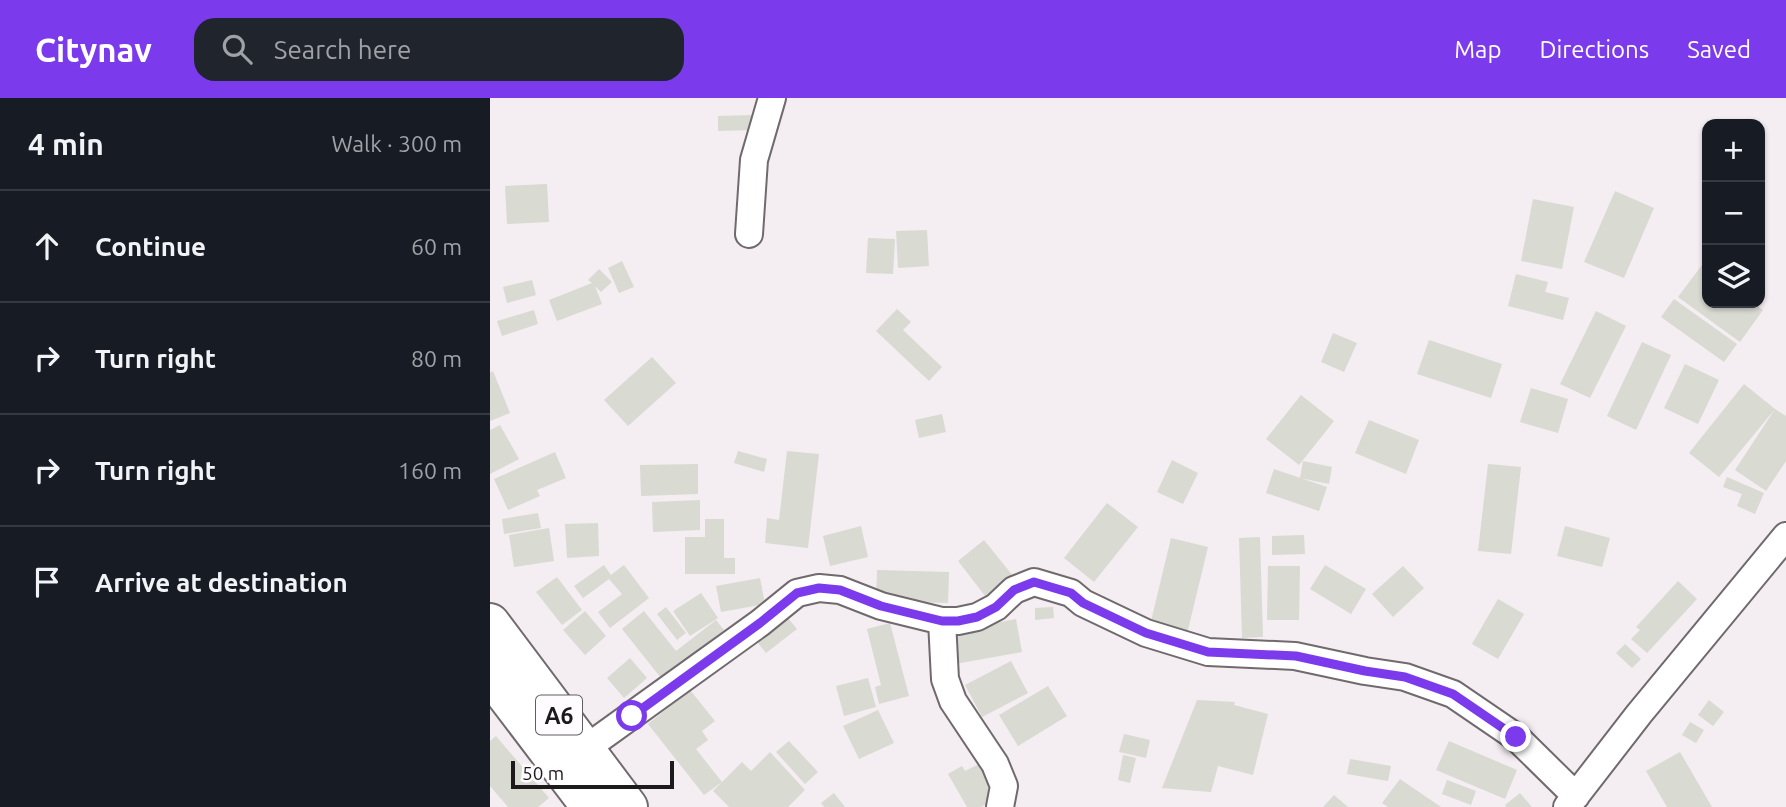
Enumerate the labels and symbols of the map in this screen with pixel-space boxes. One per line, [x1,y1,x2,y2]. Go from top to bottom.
road number: A6 [536,695,582,734]
route start [616,700,647,731]
route end [1500,721,1531,752]
scale bar [511,758,674,790]

